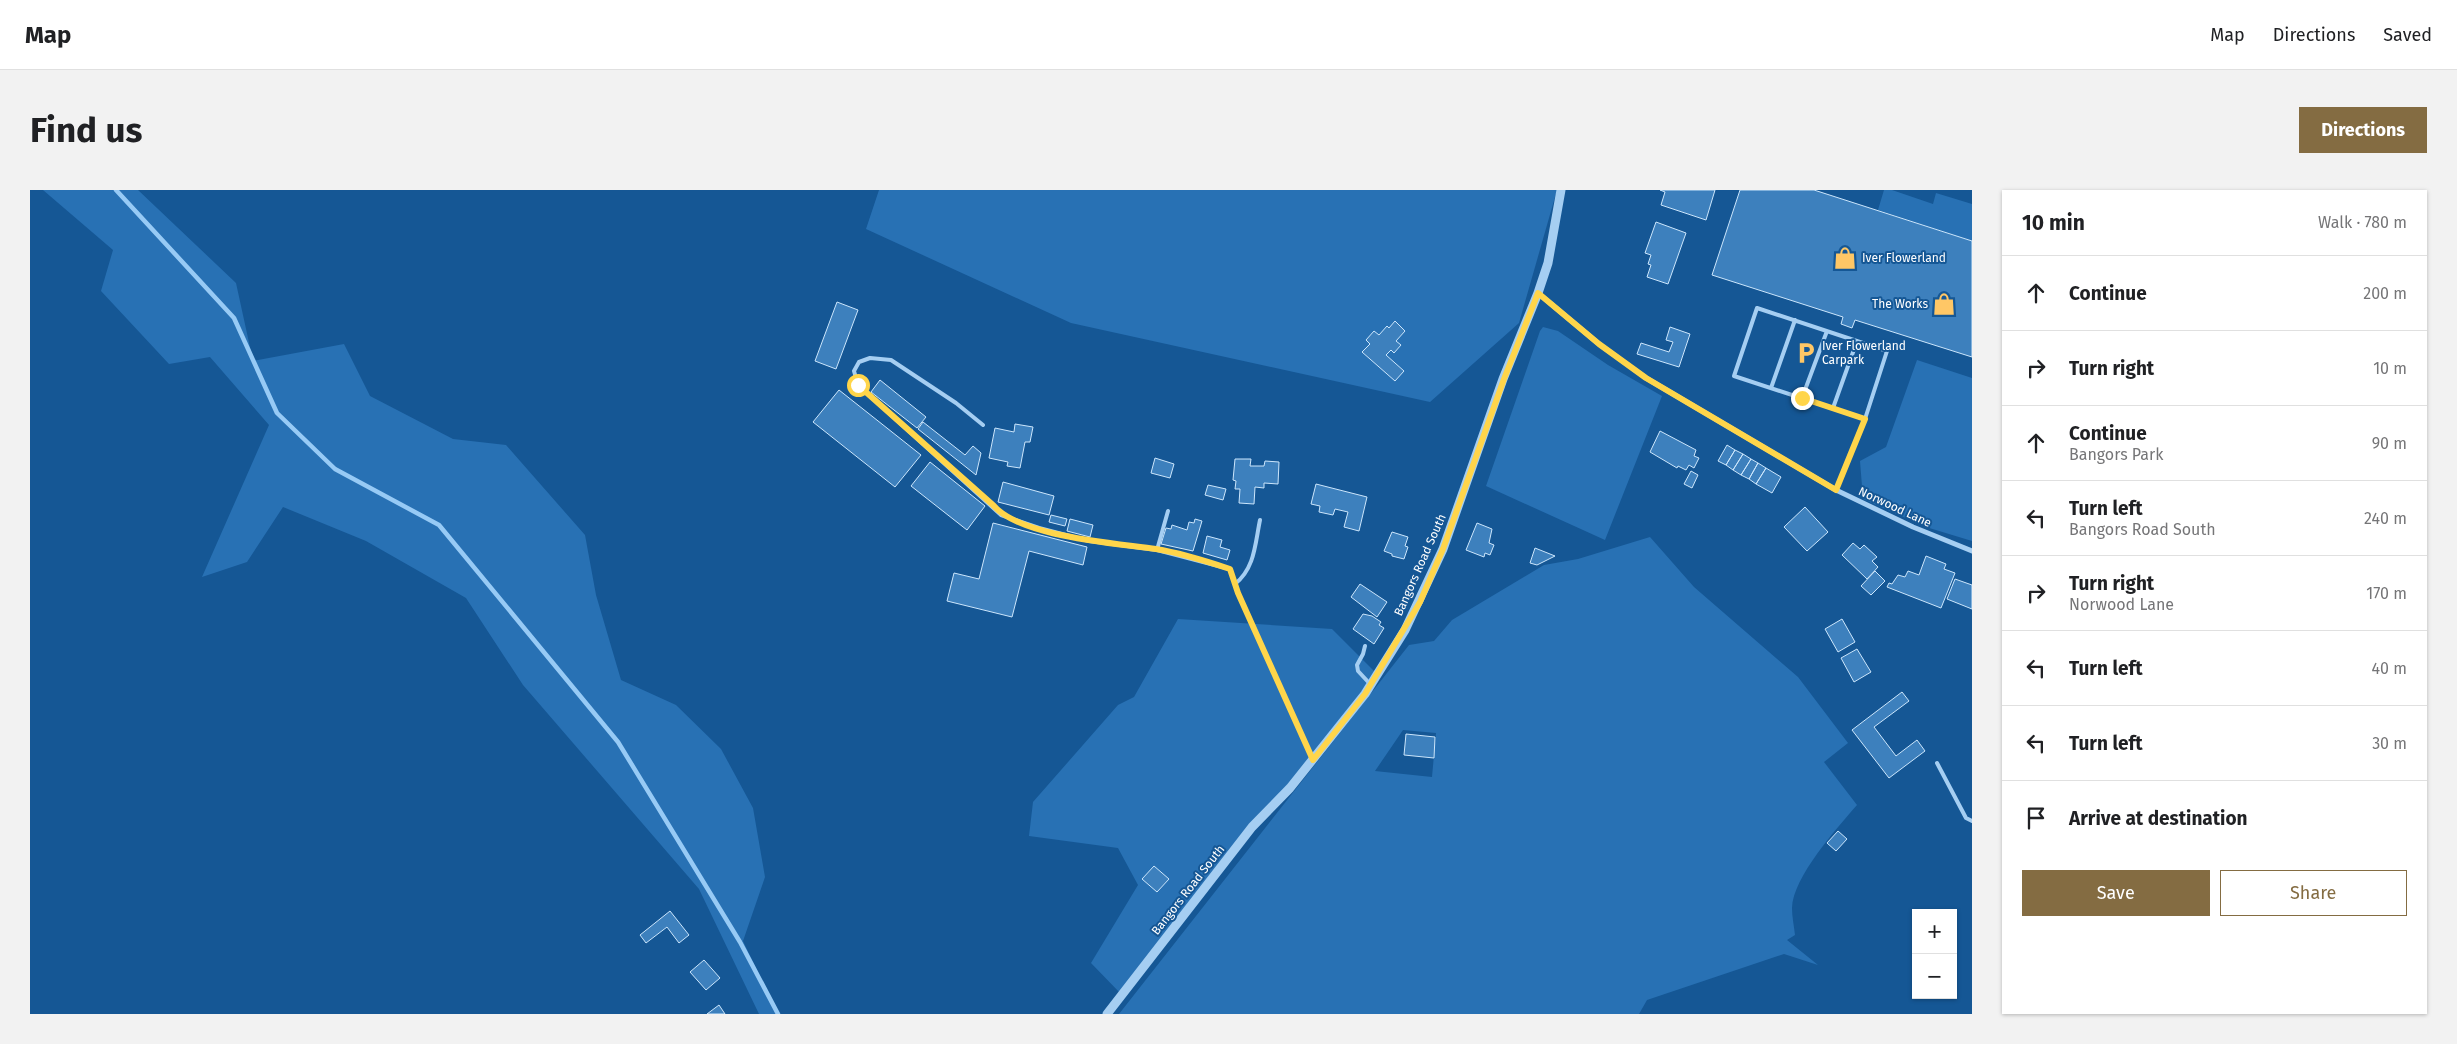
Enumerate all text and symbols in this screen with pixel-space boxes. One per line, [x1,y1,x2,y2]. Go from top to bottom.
text: Map [25,21,71,49]
text: Map [2210,24,2245,46]
text: Directions [2273,24,2355,46]
text: Saved [2383,24,2432,46]
button: Directions [2299,107,2427,153]
text: Find us [30,109,142,151]
text: 10 min [2022,210,2085,236]
text: Walk · 780 m [2318,213,2407,232]
shop icon: Iver Flowerland [1832,245,1858,271]
place label: Iver Flowerland [1862,251,1946,265]
icon: ahead [2022,279,2050,307]
text: Continue [2069,282,2147,305]
text: 200 m [2363,284,2407,303]
shop icon: The Works [1931,291,1957,317]
place label: The Works [1872,297,1928,311]
place label: Iver Flowerland Carpark [1822,339,1906,367]
parking icon: Iver Flowerland Carpark [1793,340,1819,366]
icon: right [2022,354,2050,382]
text: Turn right [2069,357,2154,380]
text: 10 m [2373,359,2407,378]
route start [847,374,870,397]
route end [1791,387,1814,410]
text: Continue [2069,422,2147,445]
icon: ahead [2022,429,2050,457]
text: 90 m [2372,434,2407,453]
text: Bangors Park [2069,445,2163,464]
street label: Norwood Lane [1856,484,1934,530]
text: Turn left [2069,497,2143,520]
icon: left [2022,504,2050,532]
text: 240 m [2364,509,2407,528]
street label: Bangors Road South [1391,512,1449,618]
text: Bangors Road South [2069,520,2216,539]
text: Turn right [2069,572,2154,595]
icon: right [2022,579,2050,607]
text: 170 m [2366,584,2407,603]
text: Norwood Lane [2069,595,2174,614]
icon: left [2022,654,2050,682]
text: Turn left [2069,657,2143,680]
text: 40 m [2372,659,2407,678]
icon: left [2022,729,2050,757]
text: Turn left [2069,732,2143,755]
text: 30 m [2372,734,2407,753]
icon: arrive [2022,804,2050,832]
text: Arrive at destination [2069,807,2248,830]
street label: Bangors Road South [1149,842,1227,938]
button: Save [2022,870,2210,916]
button: Share [2220,870,2407,916]
map controls [1912,909,1957,999]
button: + [1912,909,1957,954]
button: − [1912,954,1957,999]

